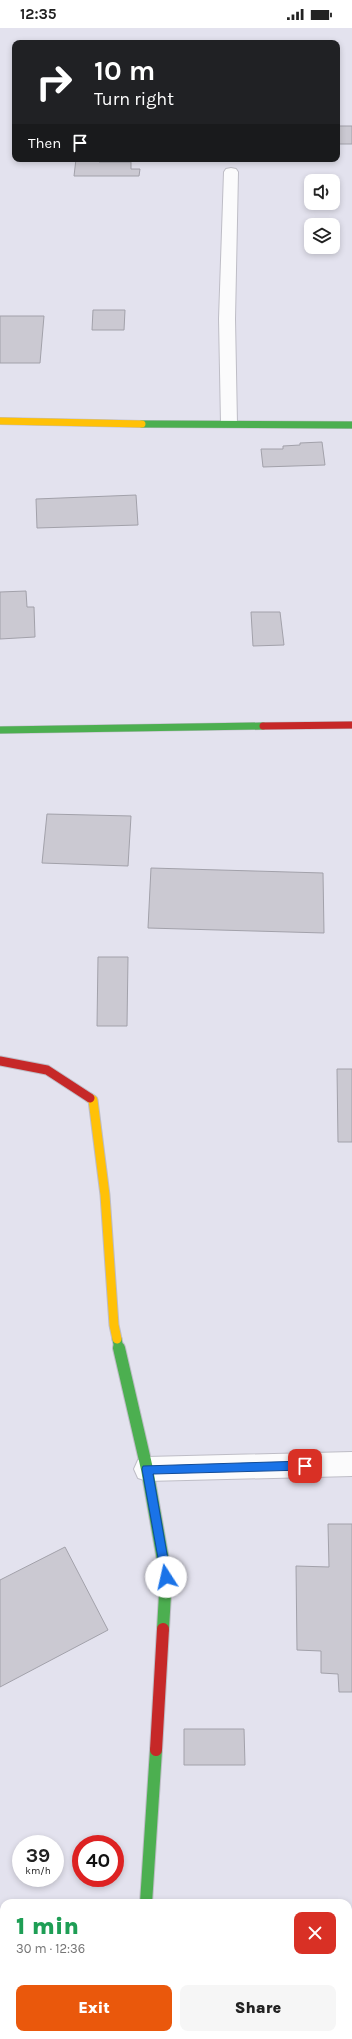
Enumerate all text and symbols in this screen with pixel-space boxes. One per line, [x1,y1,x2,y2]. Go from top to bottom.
text: 12:35 [20,5,57,23]
text: 10 m [94,54,155,87]
icon: right [28,56,80,108]
text: Turn right [94,88,174,110]
icon: arrive [69,132,91,154]
text: Then [28,134,61,152]
map controls [304,174,340,254]
button: sound [304,174,340,210]
button: layers [304,218,340,254]
pin [288,1449,322,1483]
icon: arrive [294,1455,316,1477]
position arrow [145,1556,187,1598]
speed limit sign: 40 [72,1835,124,1887]
text: 39 [26,1844,50,1867]
text: km/h [25,1865,51,1877]
text: 1 min [16,1912,79,1940]
button: close [294,1912,336,1954]
text: 30 m · 12:36 [16,1941,85,1956]
button: Exit [16,1985,172,2031]
button: Share [180,1985,336,2031]

